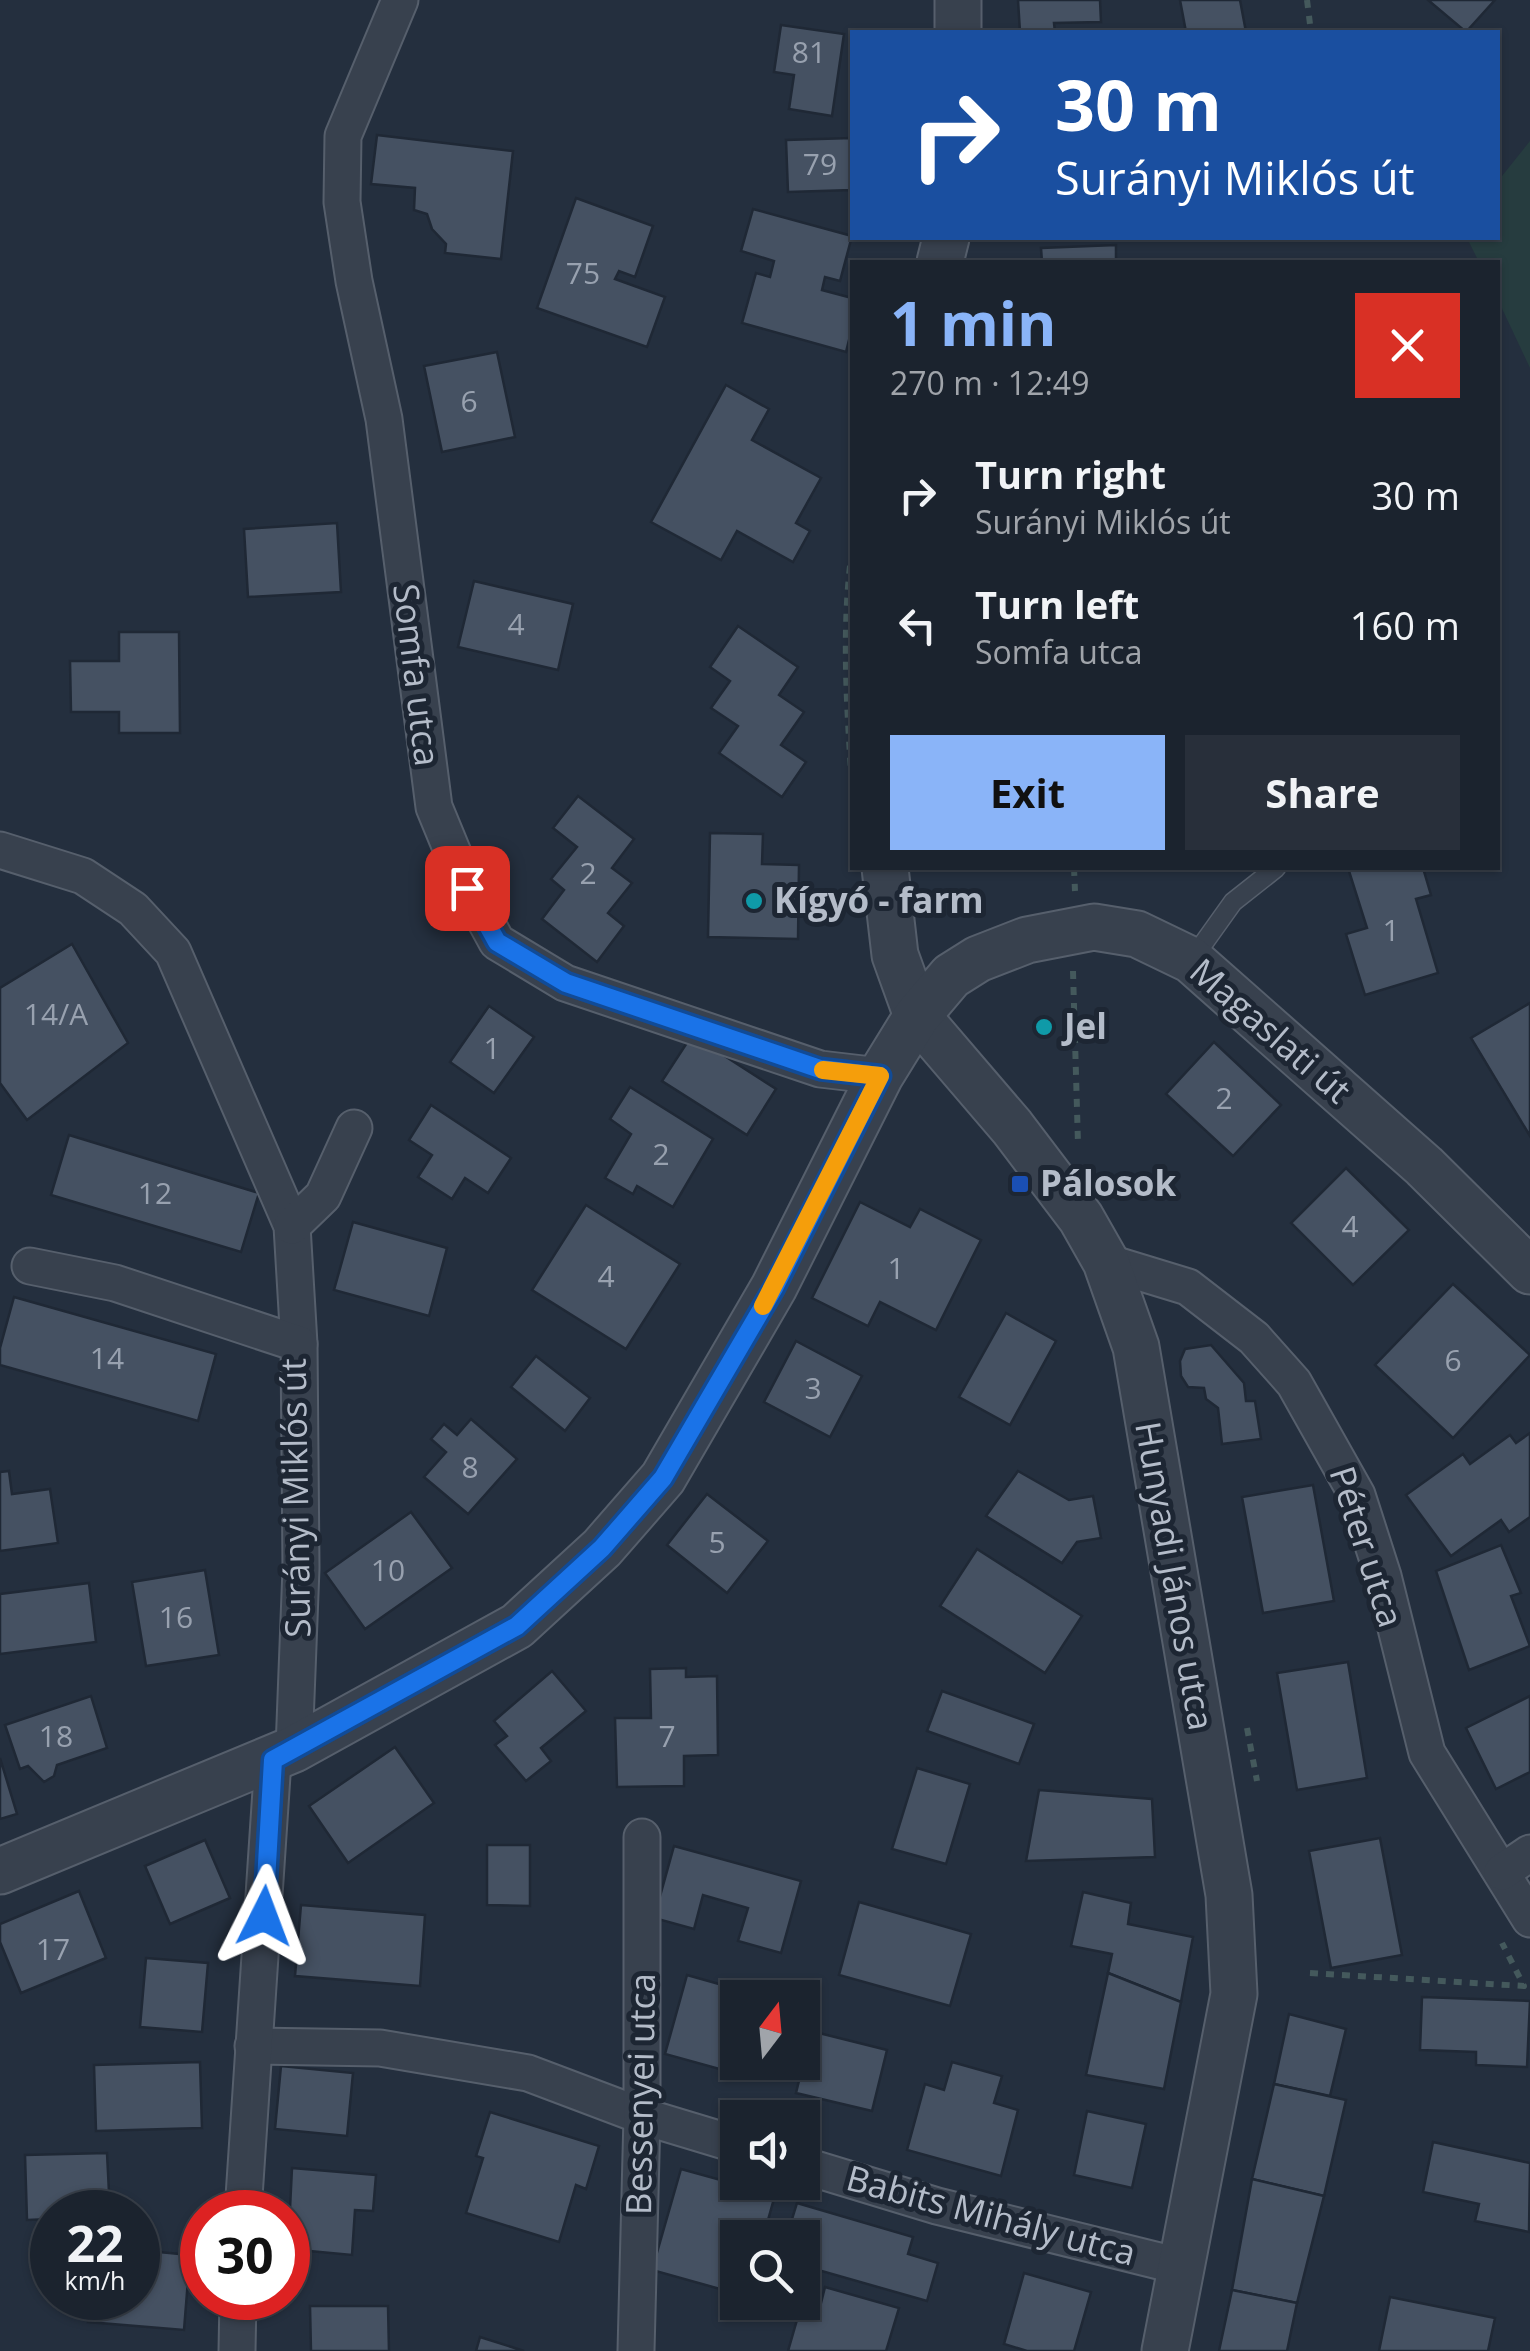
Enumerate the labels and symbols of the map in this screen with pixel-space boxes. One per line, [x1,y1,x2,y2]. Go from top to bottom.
house number: 81 [792,31,826,72]
house number: 79 [803,143,837,184]
house number: 75 [566,252,600,293]
house number: 6 [460,380,478,421]
street label: Somfa utca [383,581,452,769]
house number: 4 [507,603,525,644]
pin [425,846,510,931]
house number: 2 [579,852,597,893]
place label: Kígyó - farm [774,876,984,923]
marker: Kígyó - farm [743,890,765,912]
house number: 1 [1382,909,1400,950]
street label: Magaslati út [1181,947,1361,1113]
house number: 14/A [24,993,88,1034]
place label: Jel [1061,1002,1107,1049]
marker: Jel [1033,1016,1055,1038]
house number: 1 [483,1027,501,1068]
house number: 2 [1215,1077,1233,1118]
house number: 2 [652,1133,670,1174]
place label: Pálosok [1040,1159,1177,1206]
house number: 12 [138,1172,172,1213]
marker: Pálosok [1009,1173,1031,1195]
house number: 4 [1341,1205,1359,1246]
house number: 1 [887,1247,905,1288]
house number: 4 [597,1255,615,1296]
house number: 14 [90,1337,124,1378]
house number: 6 [1444,1339,1462,1380]
street label: Surányi Miklós út [269,1358,320,1638]
house number: 3 [804,1367,822,1408]
street label: Hunyadi János utca [1125,1418,1226,1734]
house number: 8 [461,1446,479,1487]
street label: Péter utca [1319,1460,1415,1633]
house number: 5 [708,1521,726,1562]
house number: 10 [371,1549,405,1590]
house number: 16 [159,1596,193,1637]
house number: 18 [39,1715,73,1756]
house number: 7 [658,1715,676,1756]
position arrow [212,1864,316,1968]
house number: 17 [36,1928,70,1969]
street label: Bessenyei utca [614,1973,665,2215]
north arrow [720,1980,820,2080]
street label: Babits Mihály utca [842,2153,1141,2276]
speed limit sign: 30 [180,2190,310,2320]

